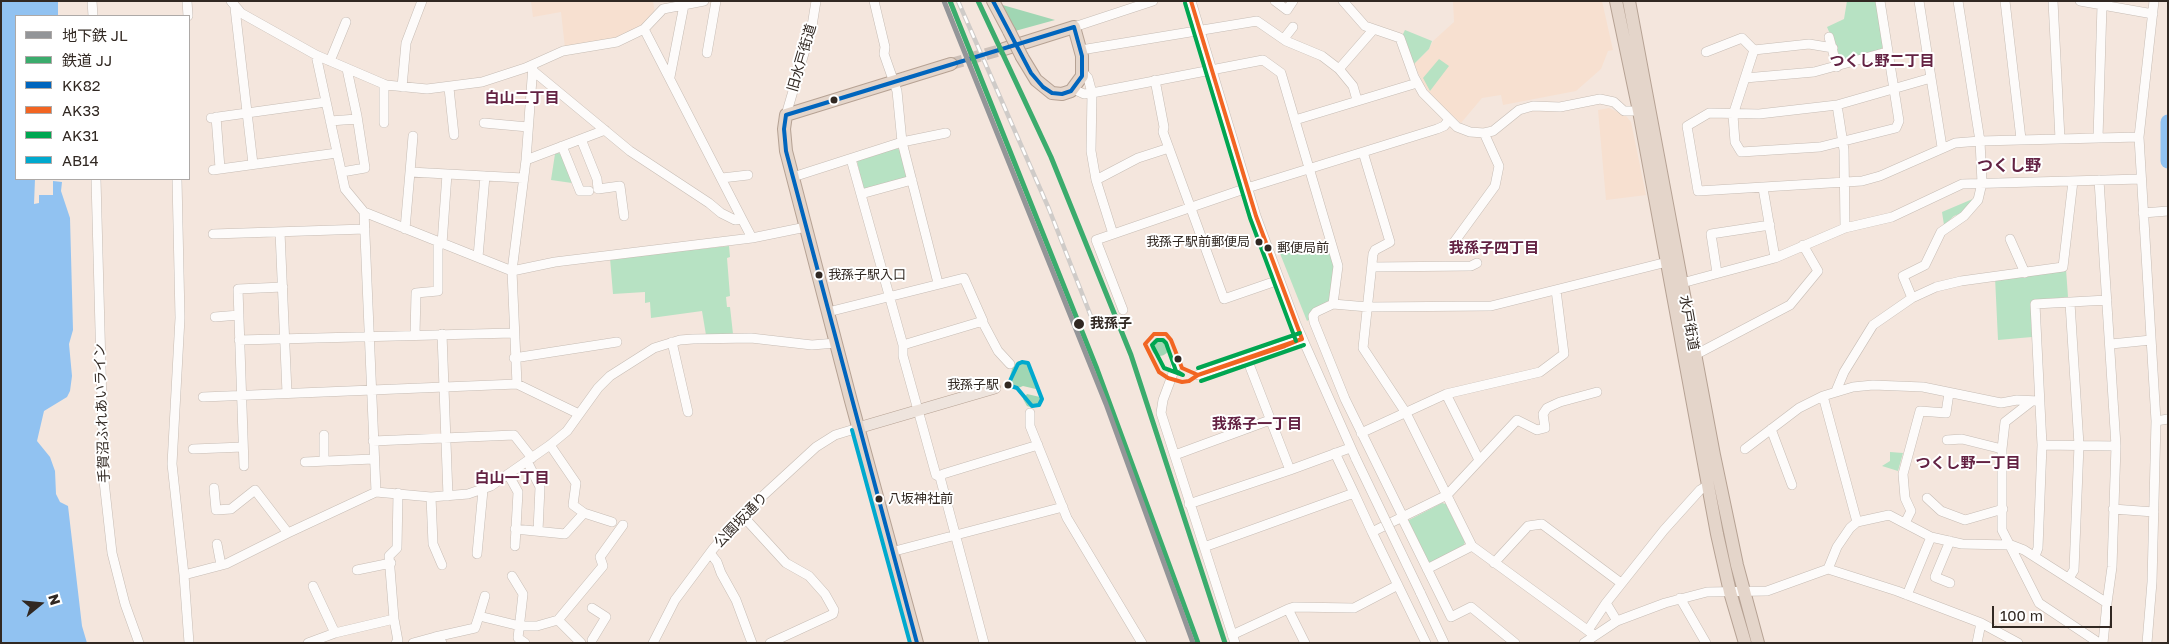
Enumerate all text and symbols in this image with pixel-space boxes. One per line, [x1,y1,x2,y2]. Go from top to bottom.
legend [15,15,190,180]
street label: 旧水戸街道 [784,22,820,94]
text: 地下鉄 JL [62,26,128,44]
text: 鉄道 JJ [62,51,112,69]
district label: つくし野二丁目 [1830,52,1934,70]
text: KK82 [62,76,101,94]
district label: 白山二丁目 [485,89,559,107]
unlabelled marker [829,95,839,105]
text: AK33 [62,101,100,119]
text: AK31 [62,126,98,144]
text: AB14 [62,151,99,169]
district label: つくし野 [1977,156,2041,176]
place label: 我孫子駅前郵便局 [1146,234,1250,250]
marker: 我孫子駅前郵便局 [1254,237,1264,247]
district label: 我孫子四丁目 [1449,239,1539,257]
place label: 郵便局前 [1277,240,1329,256]
marker: 郵便局前 [1263,243,1273,253]
place label: 我孫子駅入口 [828,267,906,283]
marker: 我孫子駅入口 [814,270,824,280]
street label: 水戸街道 [1676,294,1702,352]
place label: 我孫子 [1090,316,1132,332]
marker: 我孫子 [1072,317,1086,331]
street label: 手賀沼ふれあいライン [91,343,113,483]
unlabelled marker [1173,354,1183,364]
place label: 我孫子駅 [947,377,999,393]
marker: 我孫子駅 [1003,380,1013,390]
district label: 我孫子一丁目 [1212,415,1302,433]
district label: つくし野一丁目 [1916,454,2020,472]
district label: 白山一丁目 [475,469,549,487]
street label: 公園坂通り [711,489,771,551]
place label: 八坂神社前 [888,491,953,507]
marker: 八坂神社前 [874,494,884,504]
north arrow [15,579,65,629]
text: N [45,592,65,607]
scale bar [1994,596,2114,628]
text: 100 m [2000,606,2043,624]

